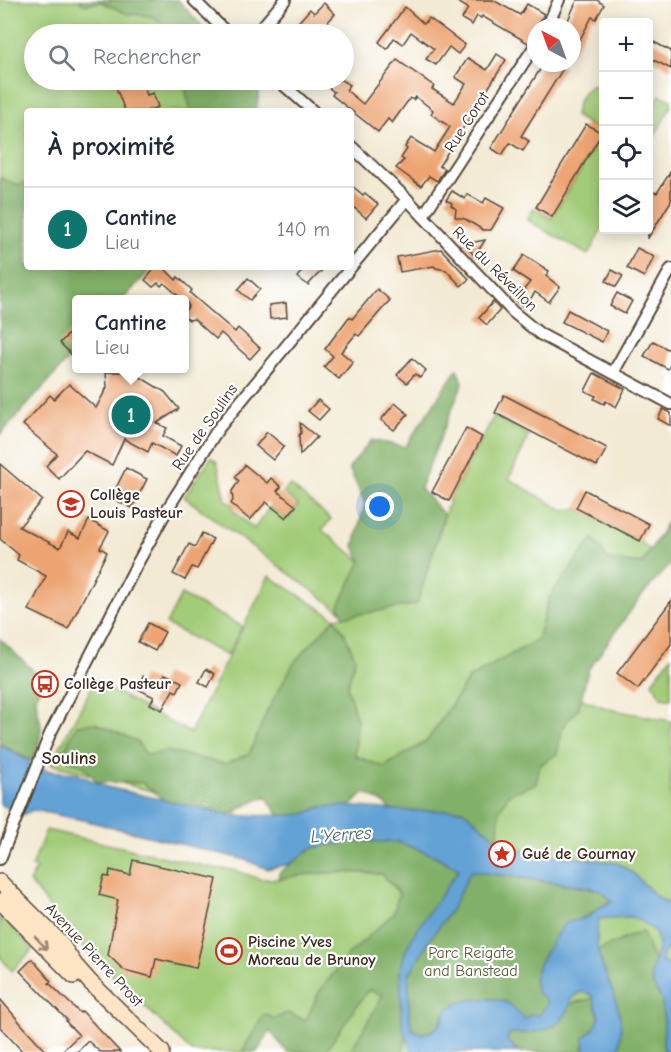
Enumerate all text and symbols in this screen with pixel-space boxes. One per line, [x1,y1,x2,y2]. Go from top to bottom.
north arrow [527,18,581,72]
map controls [599,18,653,234]
button: + [599,18,653,72]
search box [24,24,354,90]
icon: search [45,41,78,74]
text: Rechercher [93,44,201,70]
button: − [599,72,653,126]
street label: Rue Corot [441,88,493,156]
button: locate [599,126,653,180]
text: À proximité [48,132,175,162]
button: layers [599,180,653,234]
text: Cantine [105,205,177,231]
text: 1 [64,218,71,241]
text: 140 m [277,218,330,241]
street label: Rue du Réveillon [449,223,541,315]
text: Lieu [105,231,140,254]
popup [72,295,189,373]
text: Cantine [95,310,166,336]
text: Lieu [95,336,129,359]
street label: Rue de Soulins [169,380,242,474]
pin: 1 [112,392,150,438]
place label: Collège Louis Pasteur [90,486,183,522]
school or university icon: Collège Louis Pasteur [56,489,86,519]
your location [365,492,394,521]
bus stop icon: Collège Pasteur [30,669,60,699]
place label: Collège Pasteur [64,675,171,693]
district label: Soulins [42,748,97,769]
water label: L'Yerres [310,822,373,848]
place icon: Gué de Gournay [487,839,517,869]
place label: Gué de Gournay [522,845,636,863]
street label: Avenue Pierre Prost [41,899,147,1011]
place label: Piscine Yves Moreau de Brunoy [248,933,376,969]
one-way arrow [34,936,48,951]
sports icon: Piscine Yves Moreau de Brunoy [214,936,244,966]
park label: Parc Reigate and Banstead [424,944,518,980]

